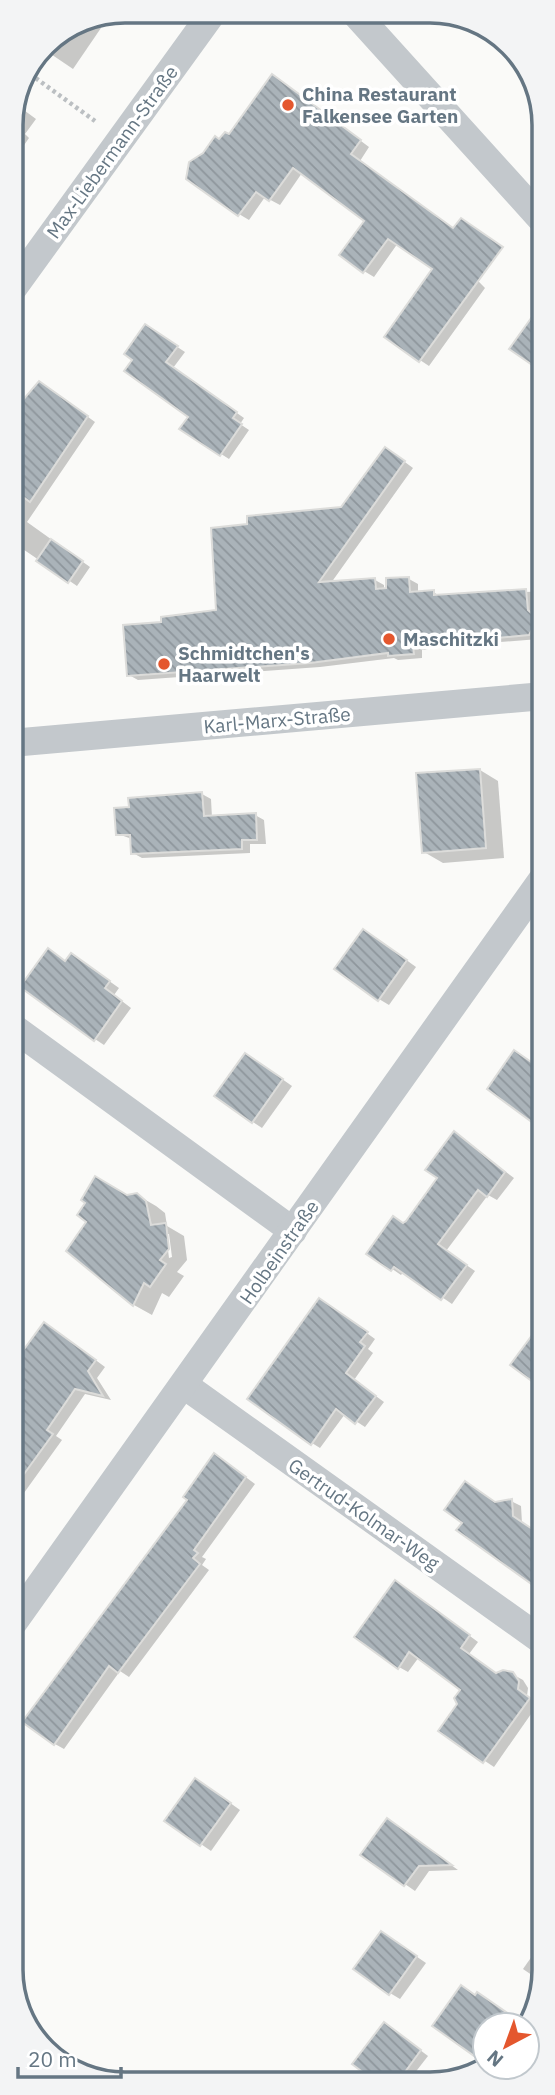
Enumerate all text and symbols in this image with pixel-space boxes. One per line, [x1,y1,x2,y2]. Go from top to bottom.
street label: Max-Liebermann-Straße [41,61,183,243]
place label: China Restaurant Falkensee Garten [302,82,458,128]
marker: China Restaurant Falkensee Garten [280,97,296,113]
place label: Maschitzki [403,627,499,651]
marker: Maschitzki [381,631,397,647]
place label: Schmidtchen's Haarwelt [178,641,310,687]
marker: Schmidtchen's Haarwelt [156,656,172,672]
street label: Karl-Marx-Straße [202,702,352,738]
street label: Holbeinstraße [234,1195,324,1309]
street label: Gertrud-Kolmar-Weg [284,1453,444,1575]
north arrow [471,2011,541,2081]
scale bar [18,2036,121,2080]
text: 20 m [28,2045,77,2073]
text: N [482,2045,508,2072]

